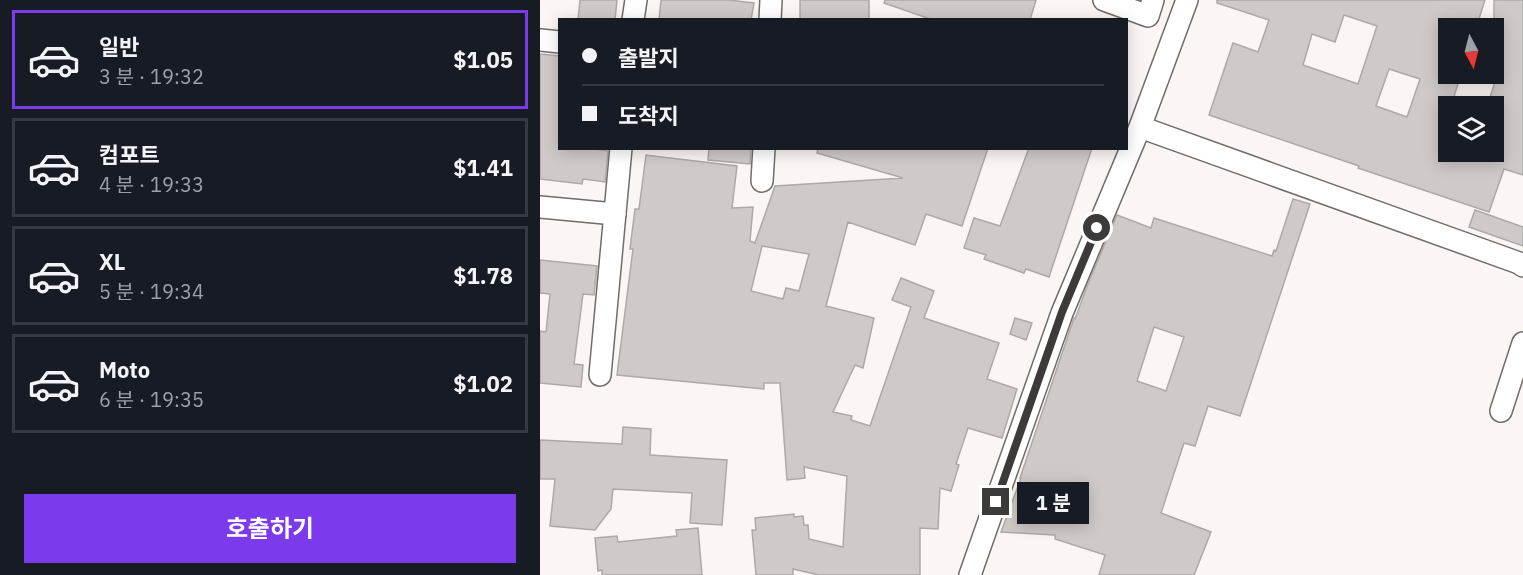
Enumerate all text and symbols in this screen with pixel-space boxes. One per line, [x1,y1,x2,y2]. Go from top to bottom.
north arrow [1438,18,1504,84]
map controls [1438,18,1504,162]
text: 일반 [99,32,139,61]
icon: car [27,33,81,87]
text: 출발지 [618,43,679,72]
text: $1.05 [453,45,513,74]
text: 3 분 · 19:32 [99,63,204,90]
button: layers [1438,96,1504,162]
text: 도착지 [618,101,679,130]
text: 컴포트 [99,140,160,169]
icon: car [27,141,81,195]
text: $1.41 [453,153,513,182]
text: 4 분 · 19:33 [99,171,204,198]
route start [1083,214,1110,241]
text: XL [99,247,125,276]
icon: car [27,249,81,303]
text: $1.78 [453,261,513,290]
text: 5 분 · 19:34 [99,278,204,305]
text: Moto [99,355,150,384]
icon: car [27,357,81,411]
text: $1.02 [453,369,513,398]
text: 6 분 · 19:35 [99,386,204,413]
callout: 1 분 [1017,481,1089,523]
route end [982,488,1009,515]
text: 1 분 [1035,489,1071,516]
button: 호출하기 [24,494,516,563]

